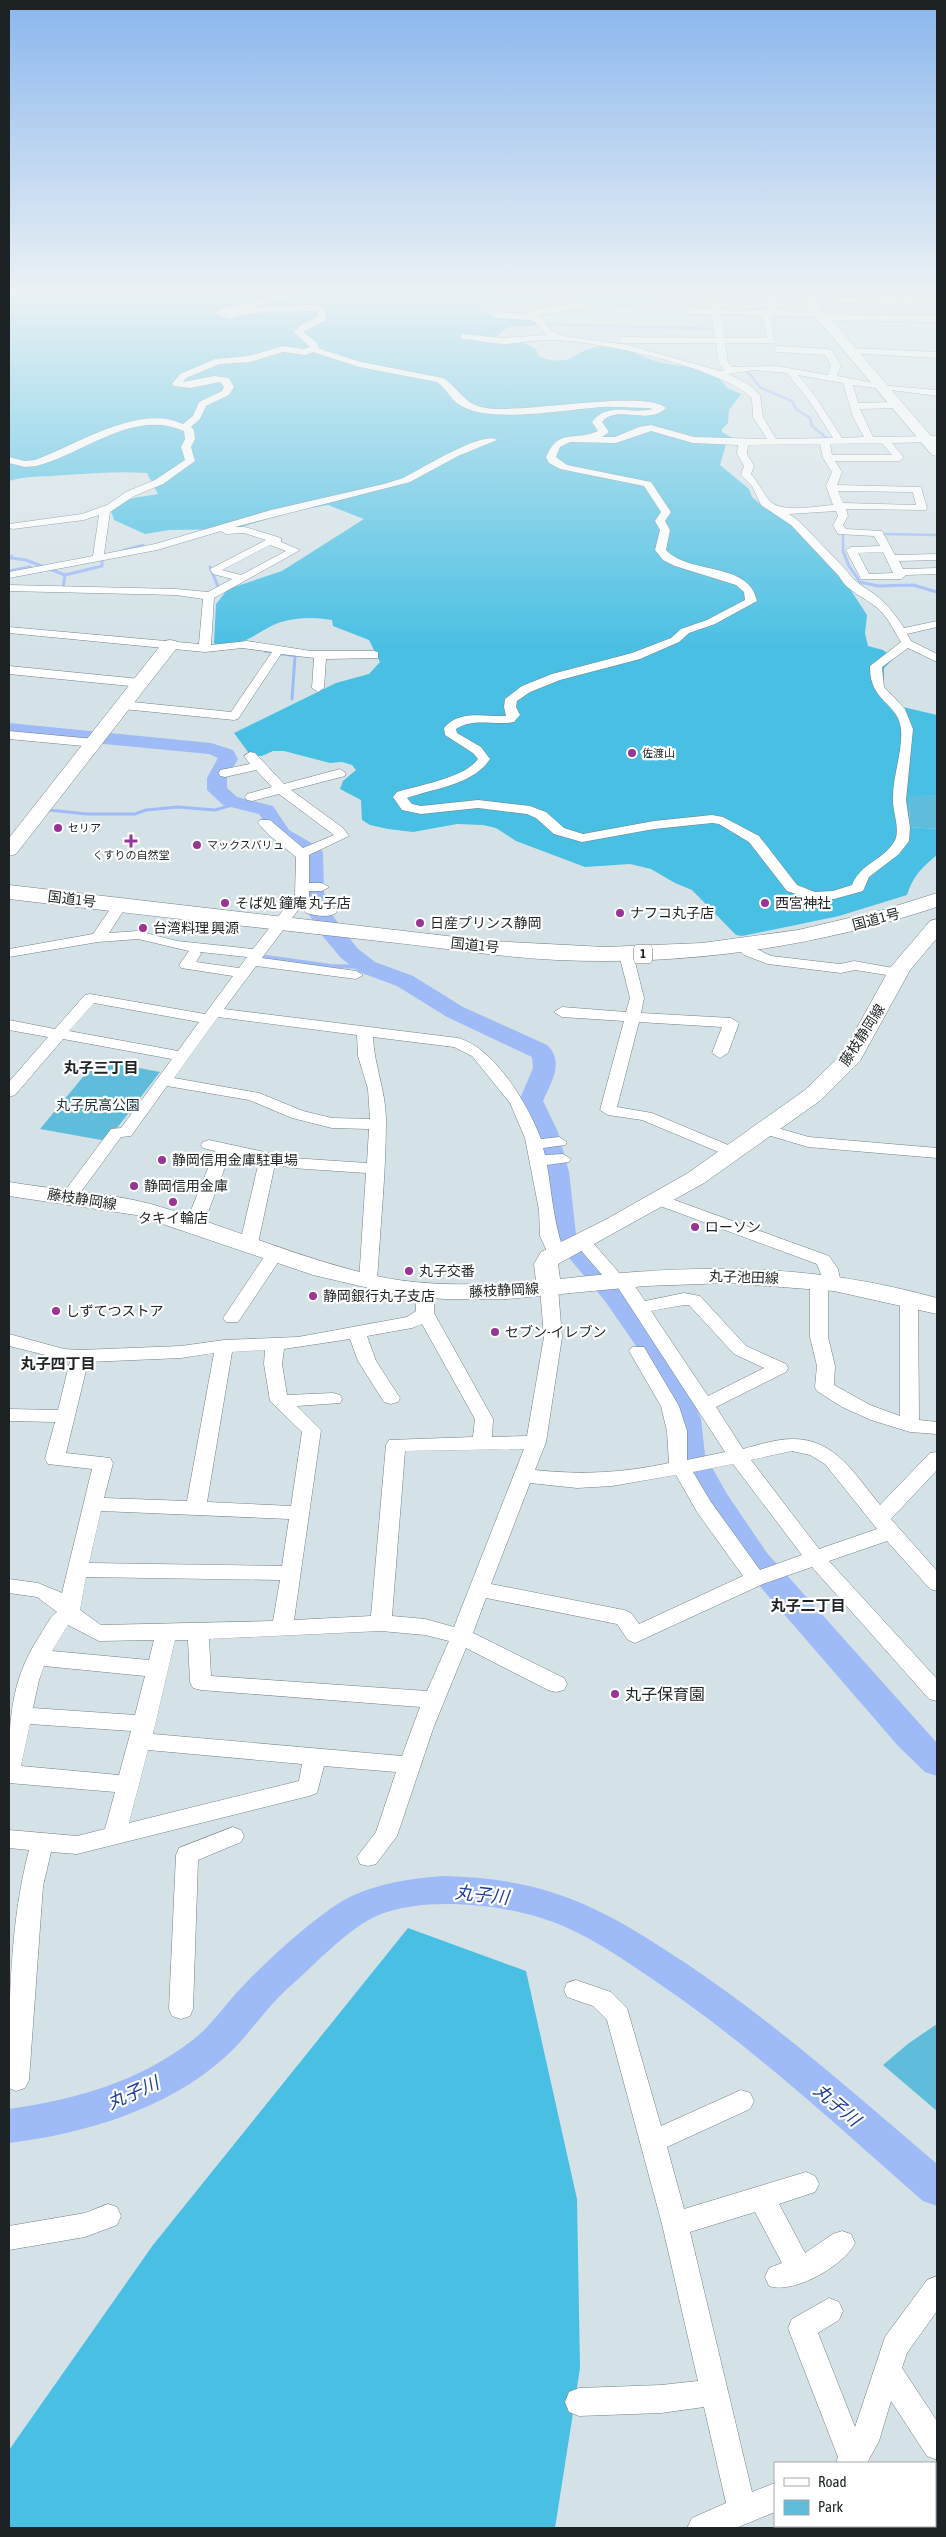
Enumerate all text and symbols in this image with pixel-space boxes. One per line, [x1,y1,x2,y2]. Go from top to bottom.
marker: 佐渡山 [626,747,638,759]
place label: 佐渡山 [642,747,675,759]
marker: セリア [52,822,64,834]
place label: セリア [68,822,101,834]
marker: くすりの自然堂 [125,835,137,847]
marker: マックスバリュ [191,839,203,851]
place label: マックスバリュ [207,839,284,851]
place label: くすりの自然堂 [93,849,170,861]
street label: 国道1号 [47,888,97,910]
place label: そば処 鐘庵 丸子店 [235,895,351,911]
place label: 西宮神社 [775,895,831,911]
marker: そば処 鐘庵 丸子店 [219,897,231,909]
marker: 西宮神社 [759,897,771,909]
place label: ナフコ丸子店 [630,905,714,921]
street label: 国道1号 [850,905,902,933]
marker: ナフコ丸子店 [614,907,626,919]
place label: 日産プリンス静岡 [430,915,542,931]
marker: 日産プリンス静岡 [414,917,426,929]
place label: 台湾料理 興源 [153,920,239,936]
marker: 台湾料理 興源 [137,922,149,934]
street label: 国道1号 [450,935,500,955]
road number: 1 [634,944,652,964]
street label: 藤枝静岡線 [836,1001,888,1069]
district label: 丸子三丁目 [63,1059,139,1076]
park label: 丸子尻高公園 [56,1097,140,1113]
place label: 静岡信用金庫駐車場 [172,1152,298,1168]
marker: 静岡信用金庫駐車場 [156,1154,168,1166]
place label: 静岡信用金庫 [144,1178,228,1194]
marker: 静岡信用金庫 [128,1180,140,1192]
street label: 藤枝静岡線 [46,1186,118,1212]
marker: タキイ輪店 [167,1196,179,1208]
place label: タキイ輪店 [138,1210,208,1226]
place label: ローソン [705,1219,761,1235]
marker: ローソン [689,1221,701,1233]
place label: 丸子交番 [419,1263,475,1279]
marker: 丸子交番 [403,1265,415,1277]
street label: 丸子池田線 [709,1268,779,1286]
street label: 藤枝静岡線 [469,1280,539,1300]
place label: 静岡銀行丸子支店 [323,1288,435,1304]
marker: 静岡銀行丸子支店 [307,1290,319,1302]
place label: しずてつストア [66,1303,163,1319]
marker: しずてつストア [50,1305,62,1317]
place label: セブン-イレブン [505,1324,607,1340]
marker: セブン-イレブン [489,1326,501,1338]
district label: 丸子四丁目 [20,1355,96,1372]
district label: 丸子二丁目 [770,1597,846,1614]
place label: 丸子保育園 [625,1685,705,1703]
marker: 丸子保育園 [609,1688,621,1700]
water label: 丸子川 [454,1881,512,1908]
water label: 丸子川 [104,2071,164,2113]
water label: 丸子川 [810,2079,866,2131]
legend [774,2462,936,2527]
text: Road [818,2473,847,2490]
text: Park [818,2498,843,2515]

